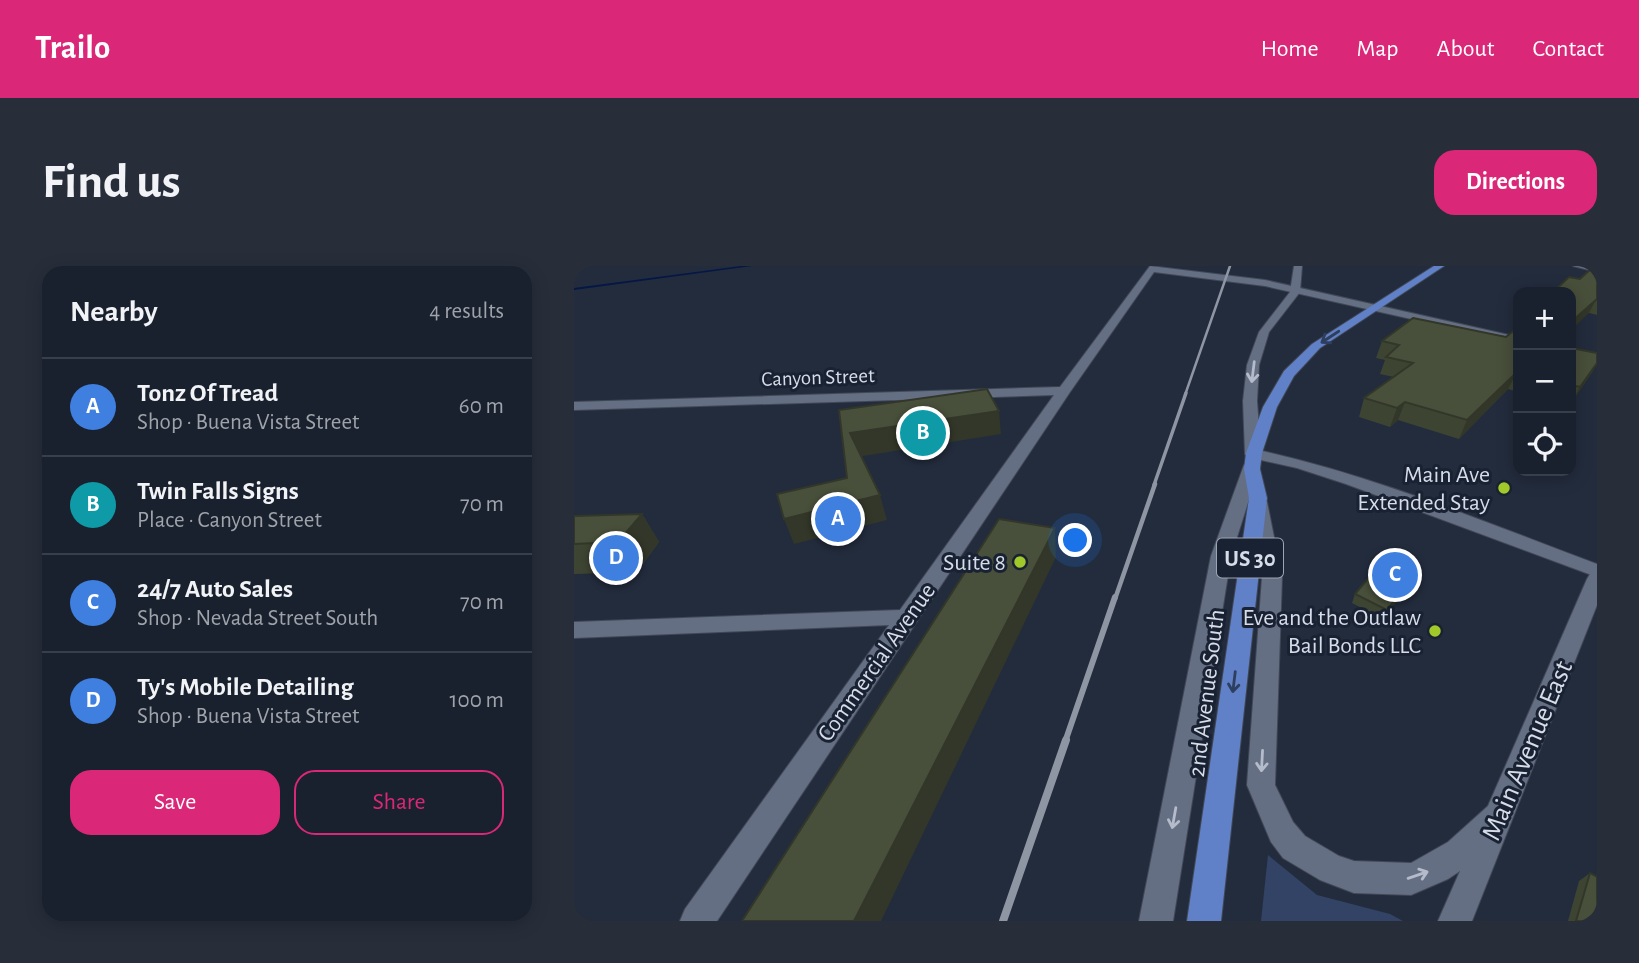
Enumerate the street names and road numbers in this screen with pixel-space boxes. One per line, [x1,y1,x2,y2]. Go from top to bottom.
street label: Canyon Street [761,365,875,390]
road number: US 30 [1217,538,1283,578]
street label: Commercial Avenue [814,579,940,746]
street label: 2nd Avenue South [1185,608,1229,778]
street label: Main Avenue East [1477,657,1578,845]

